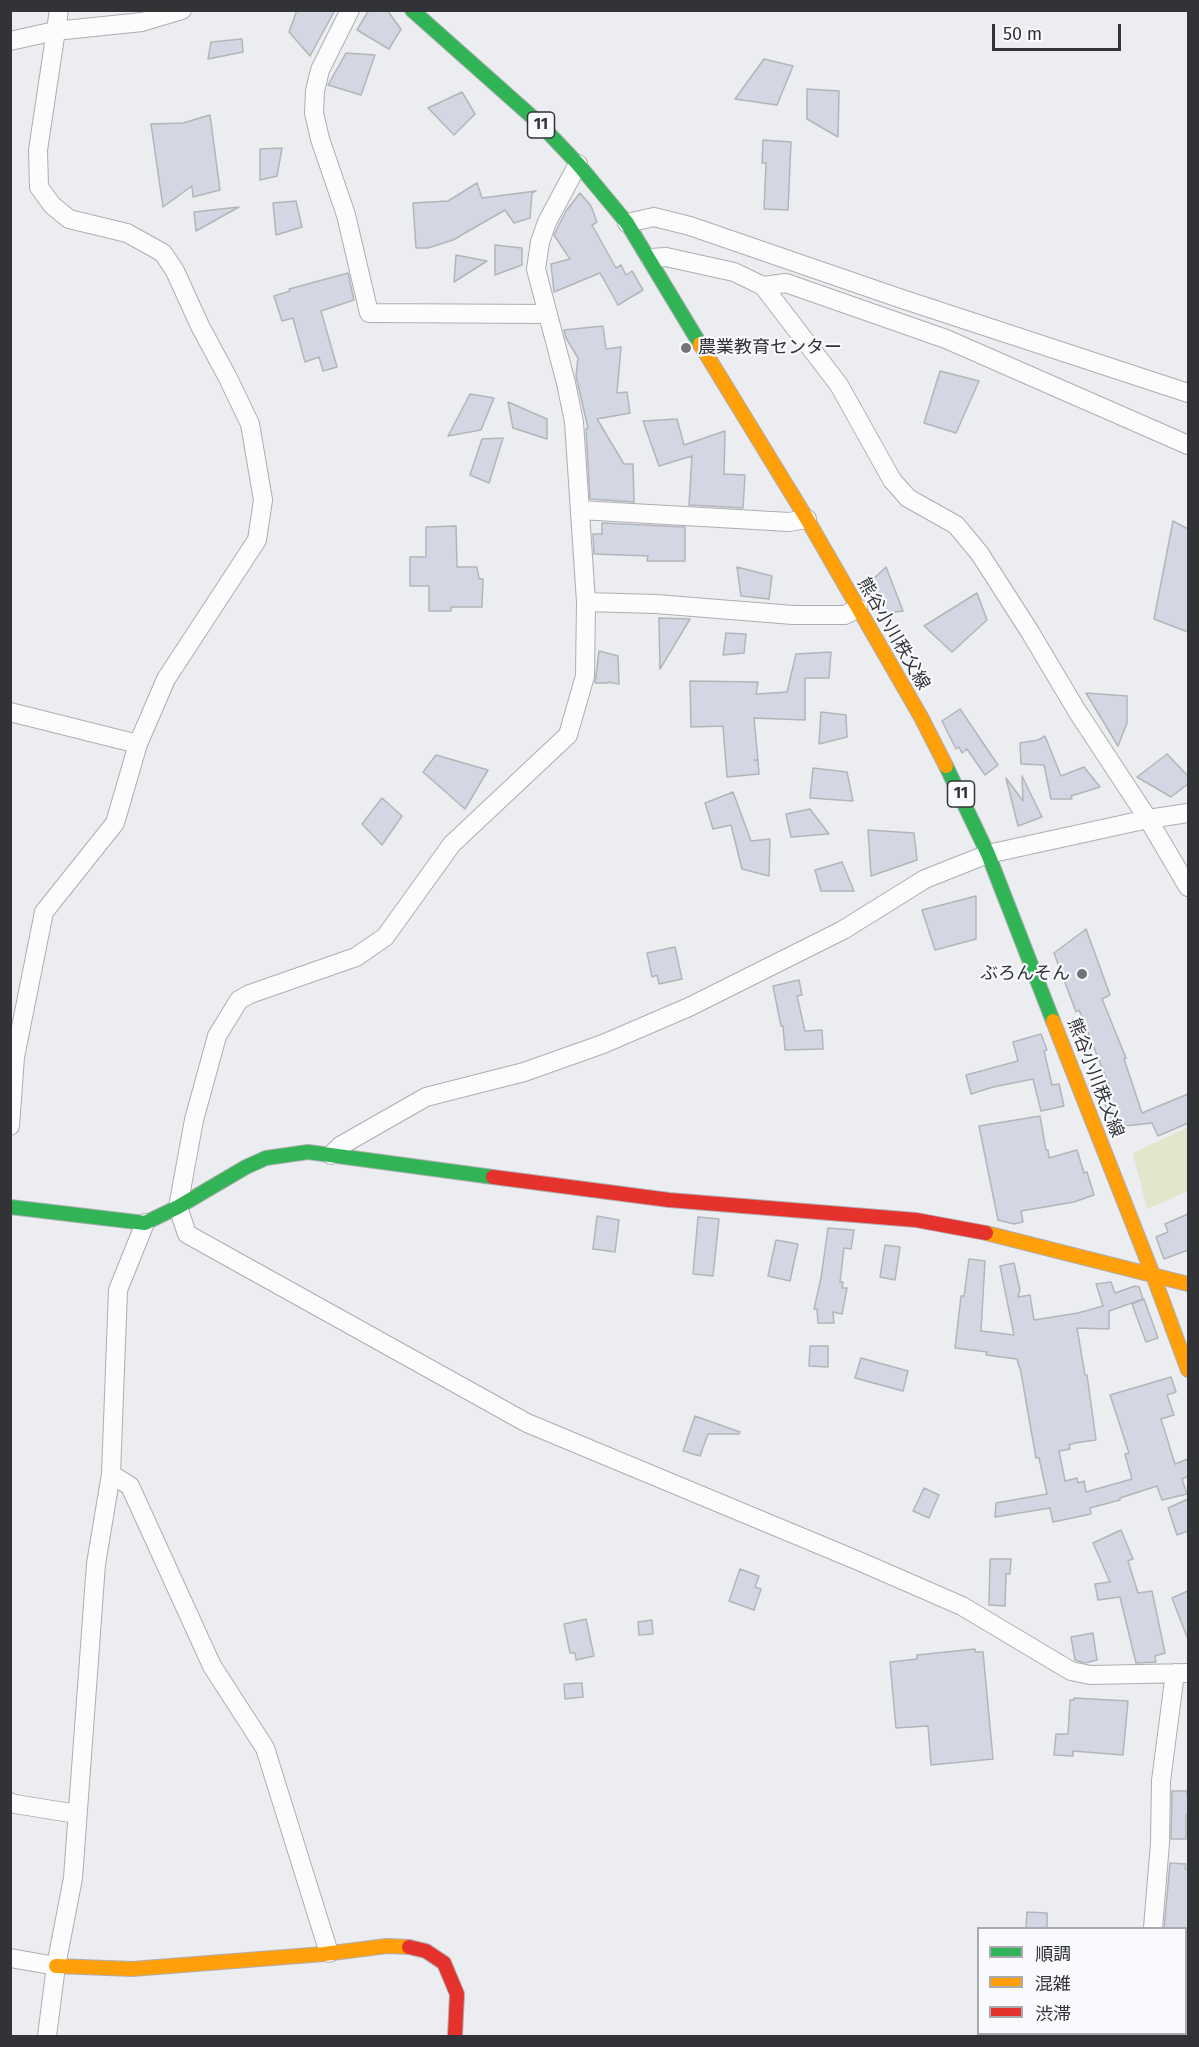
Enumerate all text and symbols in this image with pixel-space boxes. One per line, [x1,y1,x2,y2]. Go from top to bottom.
scale bar [995,12,1124,50]
text: 50 m [1003,23,1042,45]
road number: 11 [528,112,554,138]
place label: 農業教育センター [698,337,842,359]
marker: 農業教育センター [679,341,693,355]
street label: 熊谷小川秩父線 [852,574,934,694]
road number: 11 [948,781,974,807]
place label: ぶろんそん [980,963,1070,985]
marker: ぶろんそん [1075,967,1089,981]
street label: 熊谷小川秩父線 [1062,1015,1128,1141]
legend [977,1927,1187,2035]
text: 順調 [1035,1943,1071,1965]
text: 混雑 [1035,1973,1071,1995]
text: 渋滞 [1035,2003,1071,2025]

